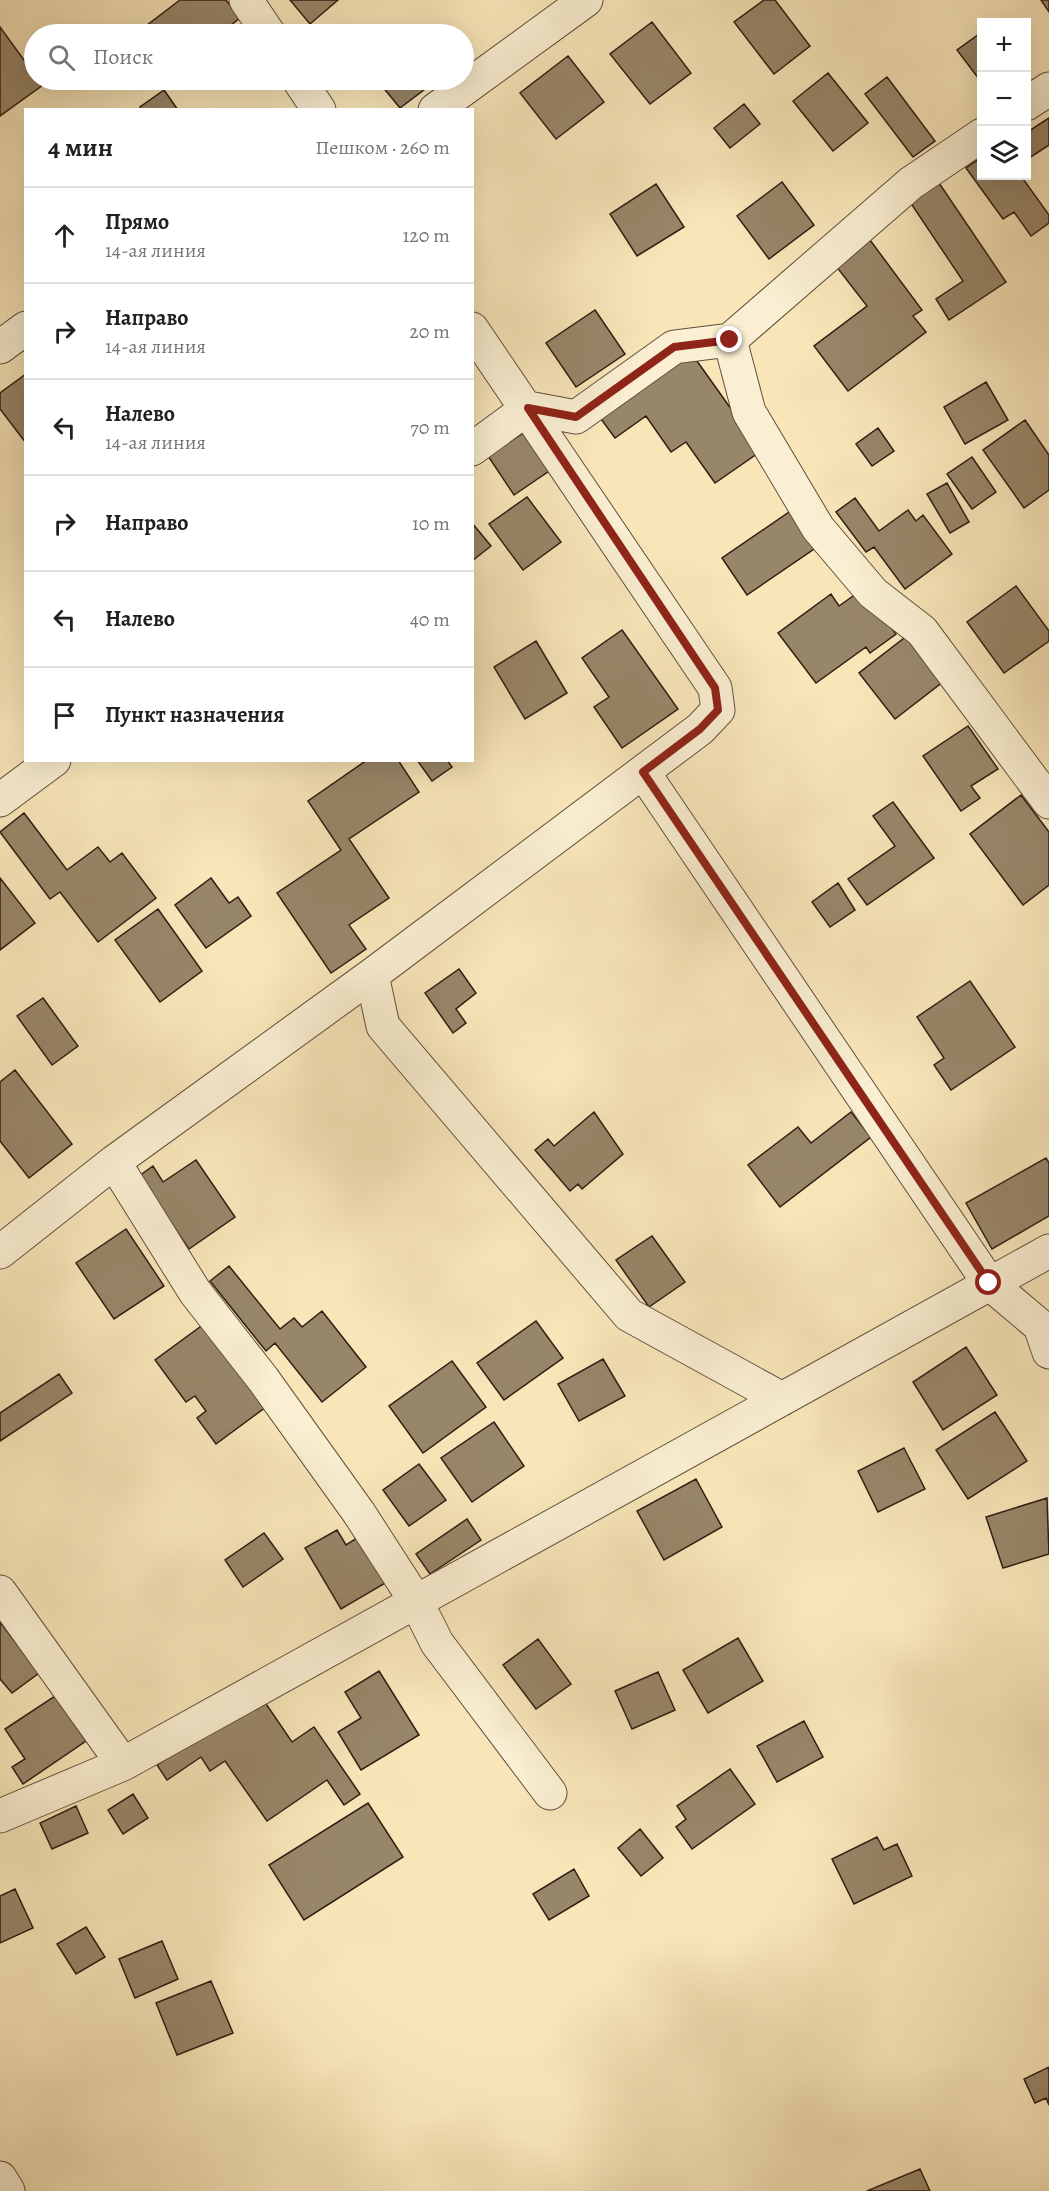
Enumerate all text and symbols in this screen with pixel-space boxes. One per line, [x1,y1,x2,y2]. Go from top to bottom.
map controls [977,18,1031,180]
button: + [977,18,1031,72]
search box [24,24,474,90]
icon: search [45,41,78,74]
text: Поиск [93,42,153,72]
button: − [977,72,1031,126]
button: layers [977,126,1031,180]
text: 4 мин [48,130,113,165]
text: Пешком · 260 m [315,134,450,161]
text: Прямо [105,207,169,237]
icon: ahead [48,219,81,252]
text: 120 m [402,222,450,249]
text: 14-ая линия [105,237,206,264]
text: Направо [105,303,188,333]
icon: right [48,315,81,348]
text: 20 m [409,318,450,345]
route end [716,326,742,352]
text: 14-ая линия [105,333,206,360]
text: Налево [105,399,175,429]
icon: left [48,411,81,444]
text: 70 m [410,414,450,441]
text: 14-ая линия [105,429,206,456]
icon: right [48,507,81,540]
text: Направо [105,508,188,538]
text: 10 m [412,510,450,537]
icon: left [48,603,81,636]
text: Налево [105,604,175,634]
text: 40 m [410,606,450,633]
icon: arrive [48,699,81,732]
text: Пункт назначения [105,700,284,730]
route start [975,1269,1001,1295]

